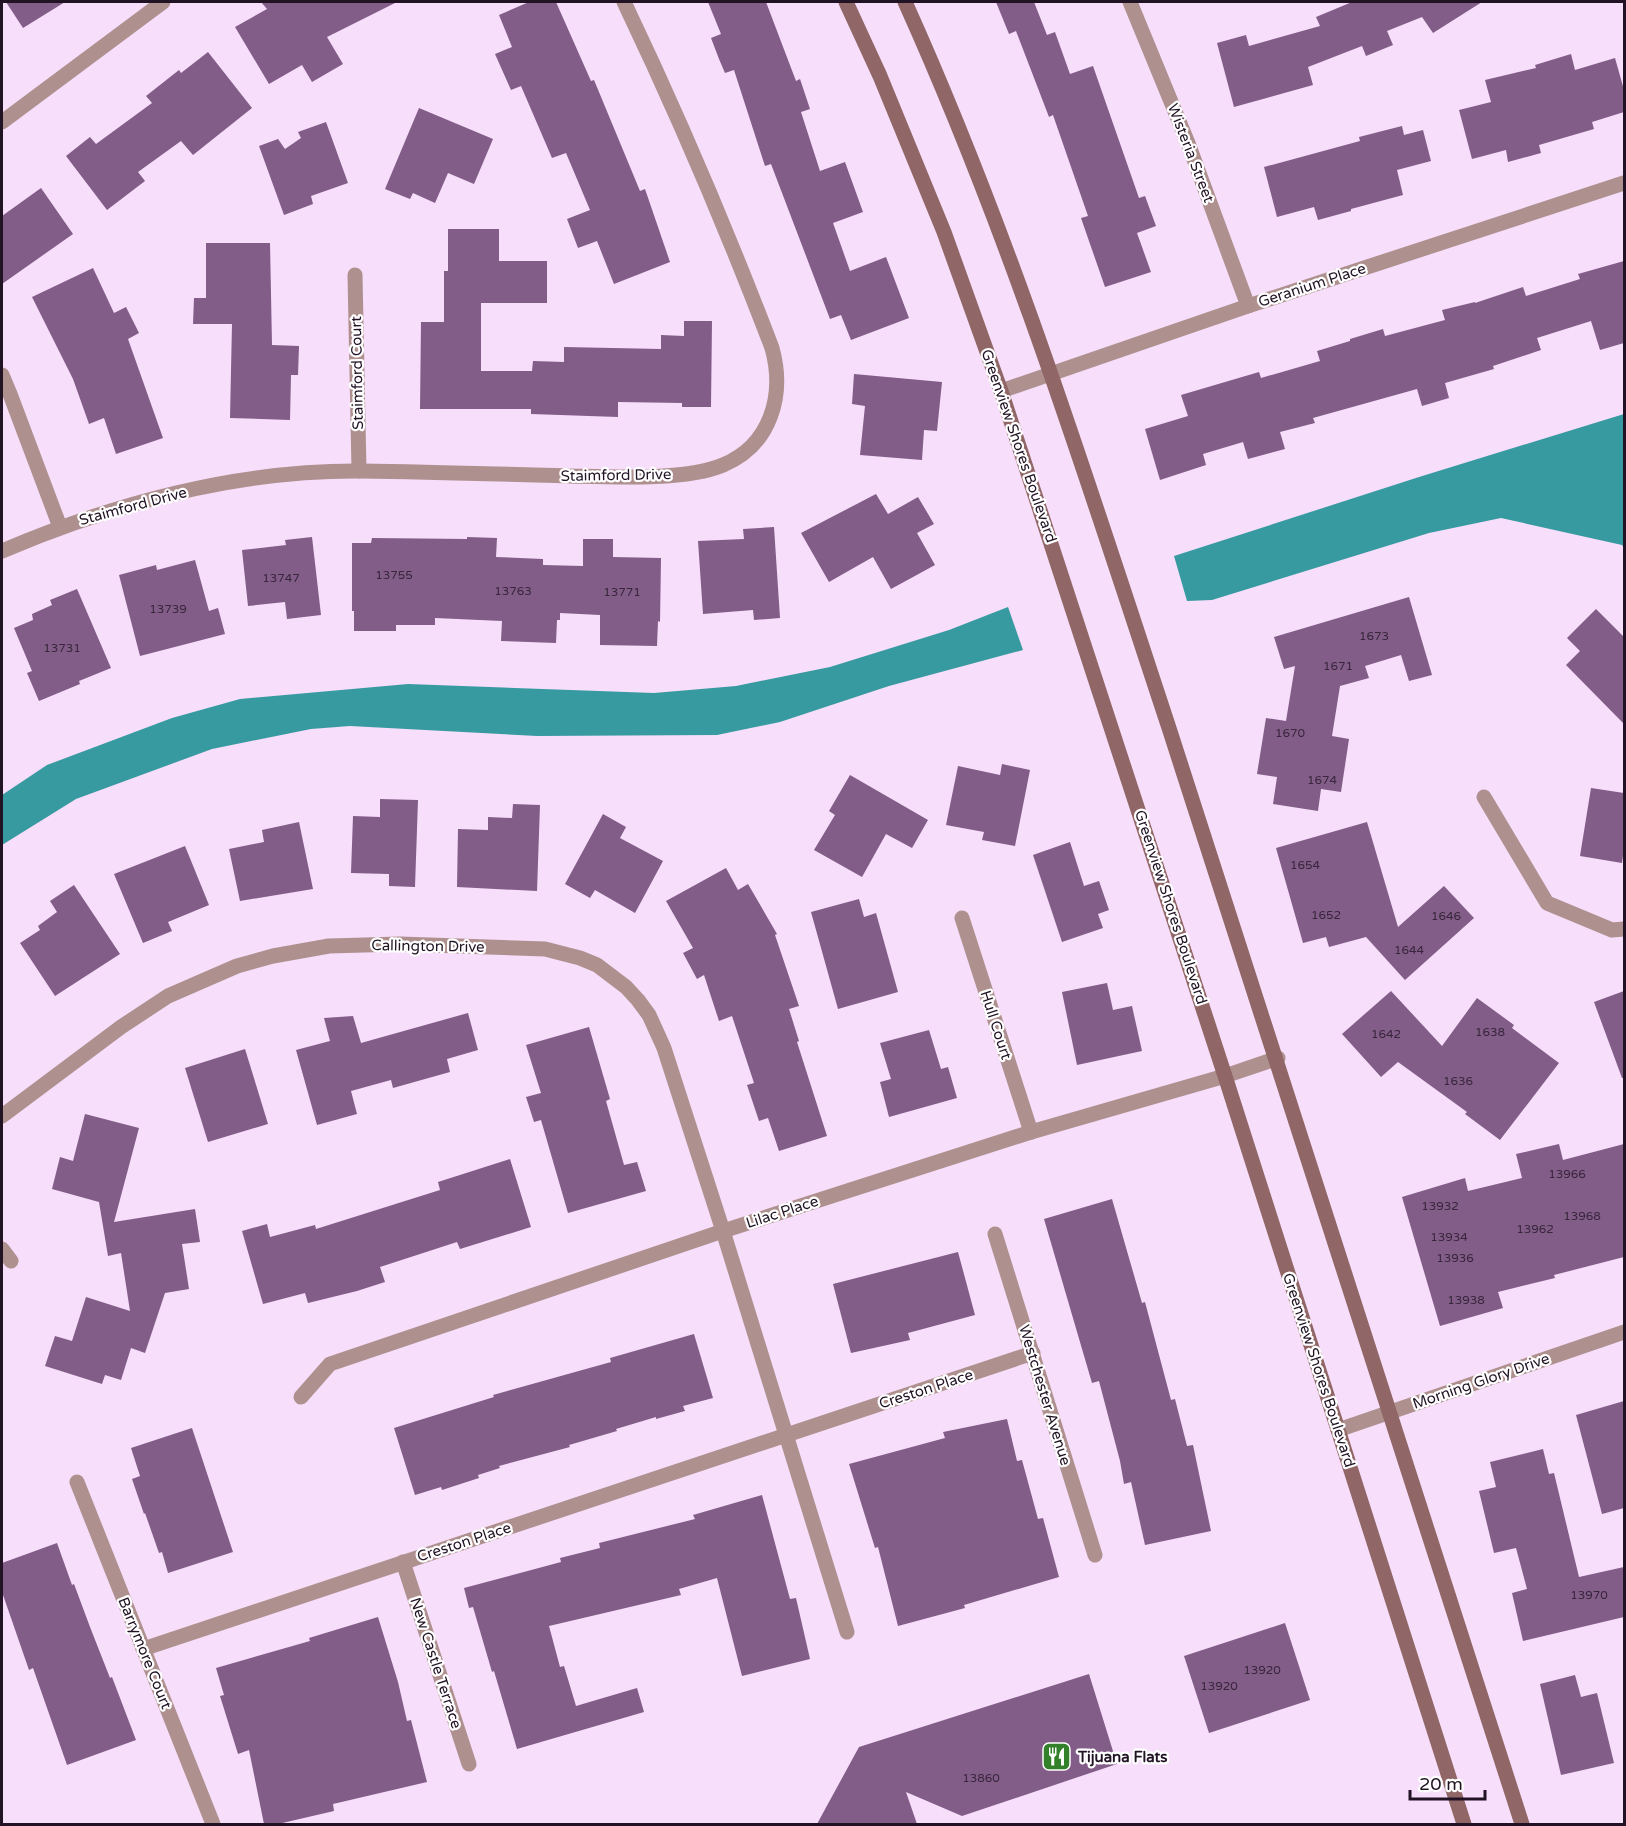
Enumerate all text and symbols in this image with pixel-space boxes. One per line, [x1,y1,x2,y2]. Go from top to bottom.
street label: Wisteria Street [1164,101,1218,205]
street label: Geranium Place [1256,259,1368,311]
street label: Staimford Court [347,316,367,430]
street label: Greenview Shores Boulevard [977,347,1061,545]
street label: Staimford Drive [561,465,671,485]
street label: Staimford Drive [77,483,189,529]
house number: 13755 [375,568,413,582]
house number: 13747 [262,571,300,585]
house number: 13763 [494,584,532,598]
house number: 13771 [603,585,641,599]
house number: 13739 [149,602,187,616]
house number: 1673 [1359,629,1389,643]
house number: 13731 [43,641,81,655]
house number: 1671 [1323,659,1353,673]
house number: 1670 [1275,726,1306,740]
house number: 1674 [1307,773,1338,787]
street label: Greenview Shores Boulevard [1131,808,1211,1006]
house number: 1654 [1290,858,1321,872]
house number: 1652 [1311,908,1341,922]
house number: 1646 [1431,909,1461,923]
street label: Callington Drive [371,936,485,956]
house number: 1644 [1394,943,1425,957]
street label: Hull Court [976,988,1016,1062]
house number: 1638 [1475,1025,1505,1039]
house number: 1642 [1371,1027,1401,1041]
house number: 1636 [1443,1074,1473,1088]
house number: 13966 [1548,1167,1586,1181]
street label: Lilac Place [744,1192,820,1232]
house number: 13932 [1421,1199,1459,1213]
house number: 13968 [1563,1209,1601,1223]
house number: 13962 [1516,1222,1554,1236]
house number: 13934 [1430,1230,1468,1244]
house number: 13936 [1436,1251,1474,1265]
street label: Greenview Shores Boulevard [1279,1271,1359,1469]
house number: 13938 [1447,1293,1485,1307]
street label: Westchester Avenue [1015,1323,1075,1467]
street label: Morning Glory Drive [1410,1349,1552,1413]
street label: Creston Place [877,1365,975,1413]
street label: Creston Place [415,1518,513,1566]
house number: 13970 [1570,1588,1608,1602]
street label: Barrymore Court [114,1594,176,1712]
street label: New Castle Terrace [406,1595,466,1731]
house number: 13920 [1243,1663,1281,1677]
house number: 13920 [1200,1679,1238,1693]
restaurant icon: Tijuana Flats [1041,1741,1073,1773]
place label: Tijuana Flats [1077,1748,1168,1767]
scale bar [1410,1763,1485,1801]
house number: 13860 [962,1771,1000,1785]
text: 20 m [1419,1773,1463,1795]

